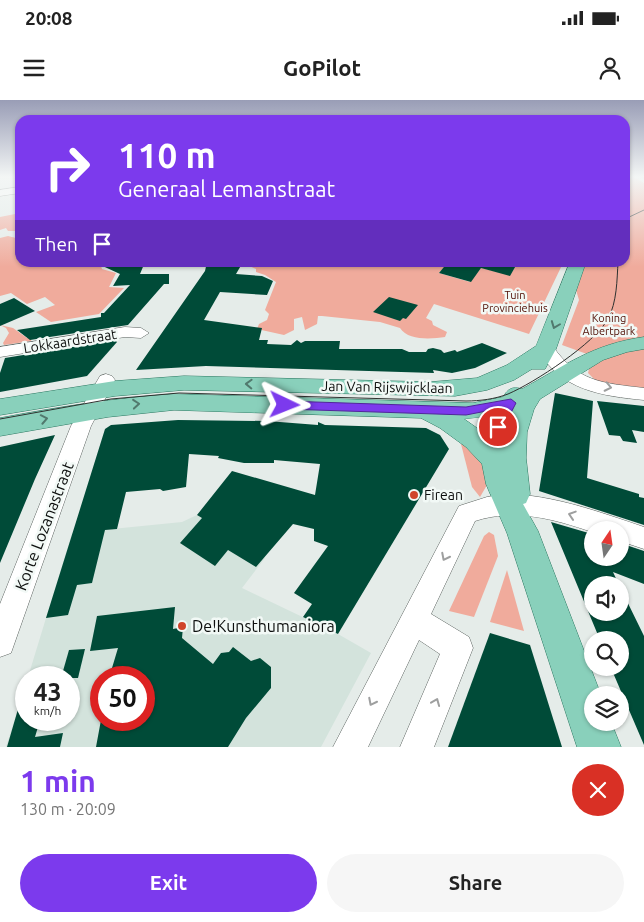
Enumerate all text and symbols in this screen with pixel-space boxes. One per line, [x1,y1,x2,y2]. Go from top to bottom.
text: 20:08 [25,7,73,29]
icon: menu [20,54,48,82]
icon: person [596,54,624,82]
text: GoPilot [283,55,361,80]
icon: right [35,135,100,200]
text: 110 m [118,135,216,175]
text: Generaal Lemanstraat [118,176,335,201]
icon: arrive [88,230,116,258]
text: Then [35,233,78,255]
park label: Tuin Provinciehuis [482,289,548,314]
park label: Koning Albertpark [583,312,636,337]
one-way arrow [551,320,561,328]
street label: Lokkaardstraat [22,326,118,356]
position arrow [258,378,310,430]
street label: Jan Van Rijswijcklaan [321,378,453,396]
one-way arrow [245,379,252,389]
one-way arrow [604,382,612,392]
one-way arrow [132,399,140,410]
pin [477,406,519,448]
icon: arrive [484,413,512,441]
one-way arrow [39,414,48,425]
street label: Korte Lozanastraat [11,459,77,593]
place label: Firean [424,487,463,503]
marker: Firean [408,489,420,501]
one-way arrow [569,511,577,521]
north arrow [584,521,629,566]
map controls [584,521,629,731]
one-way arrow [441,552,451,561]
button: sound [584,576,629,621]
place label: De!Kunsthumaniora [192,617,335,635]
marker: De!Kunsthumaniora [176,620,188,632]
button: search [584,631,629,676]
speed limit sign: 50 [90,666,155,731]
text: 43 [33,678,62,706]
button: layers [584,686,629,731]
one-way arrow [368,697,378,706]
one-way arrow [429,698,440,707]
text: km/h [34,704,61,717]
text: 1 min [20,764,96,798]
button: close [572,764,624,816]
text: 130 m · 20:09 [20,800,116,818]
button: Exit [20,854,317,912]
button: Share [327,854,624,912]

